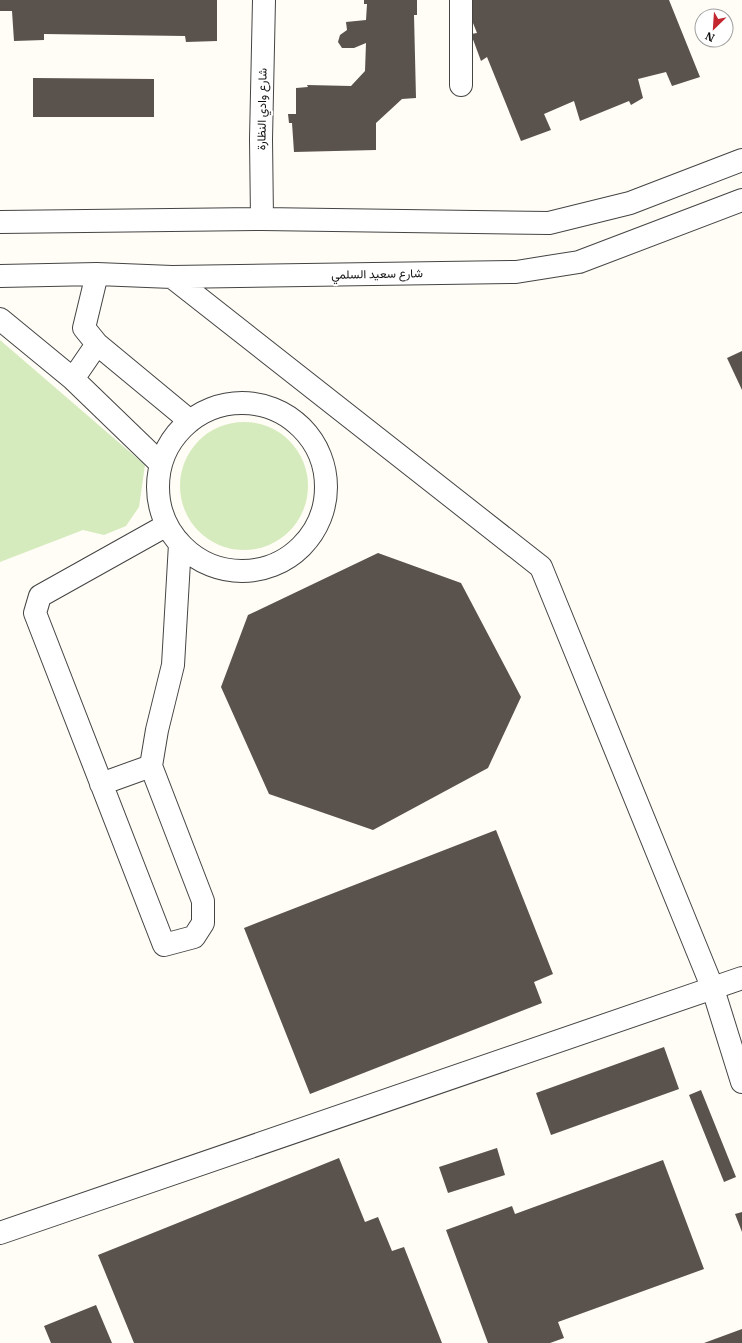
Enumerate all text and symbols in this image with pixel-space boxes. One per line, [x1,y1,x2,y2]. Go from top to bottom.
north arrow [694,8,734,48]
text: N [703,29,717,45]
street label: شارع وادي النظارة [253,68,273,150]
street label: شارع سعيد السلمي [331,265,423,285]

